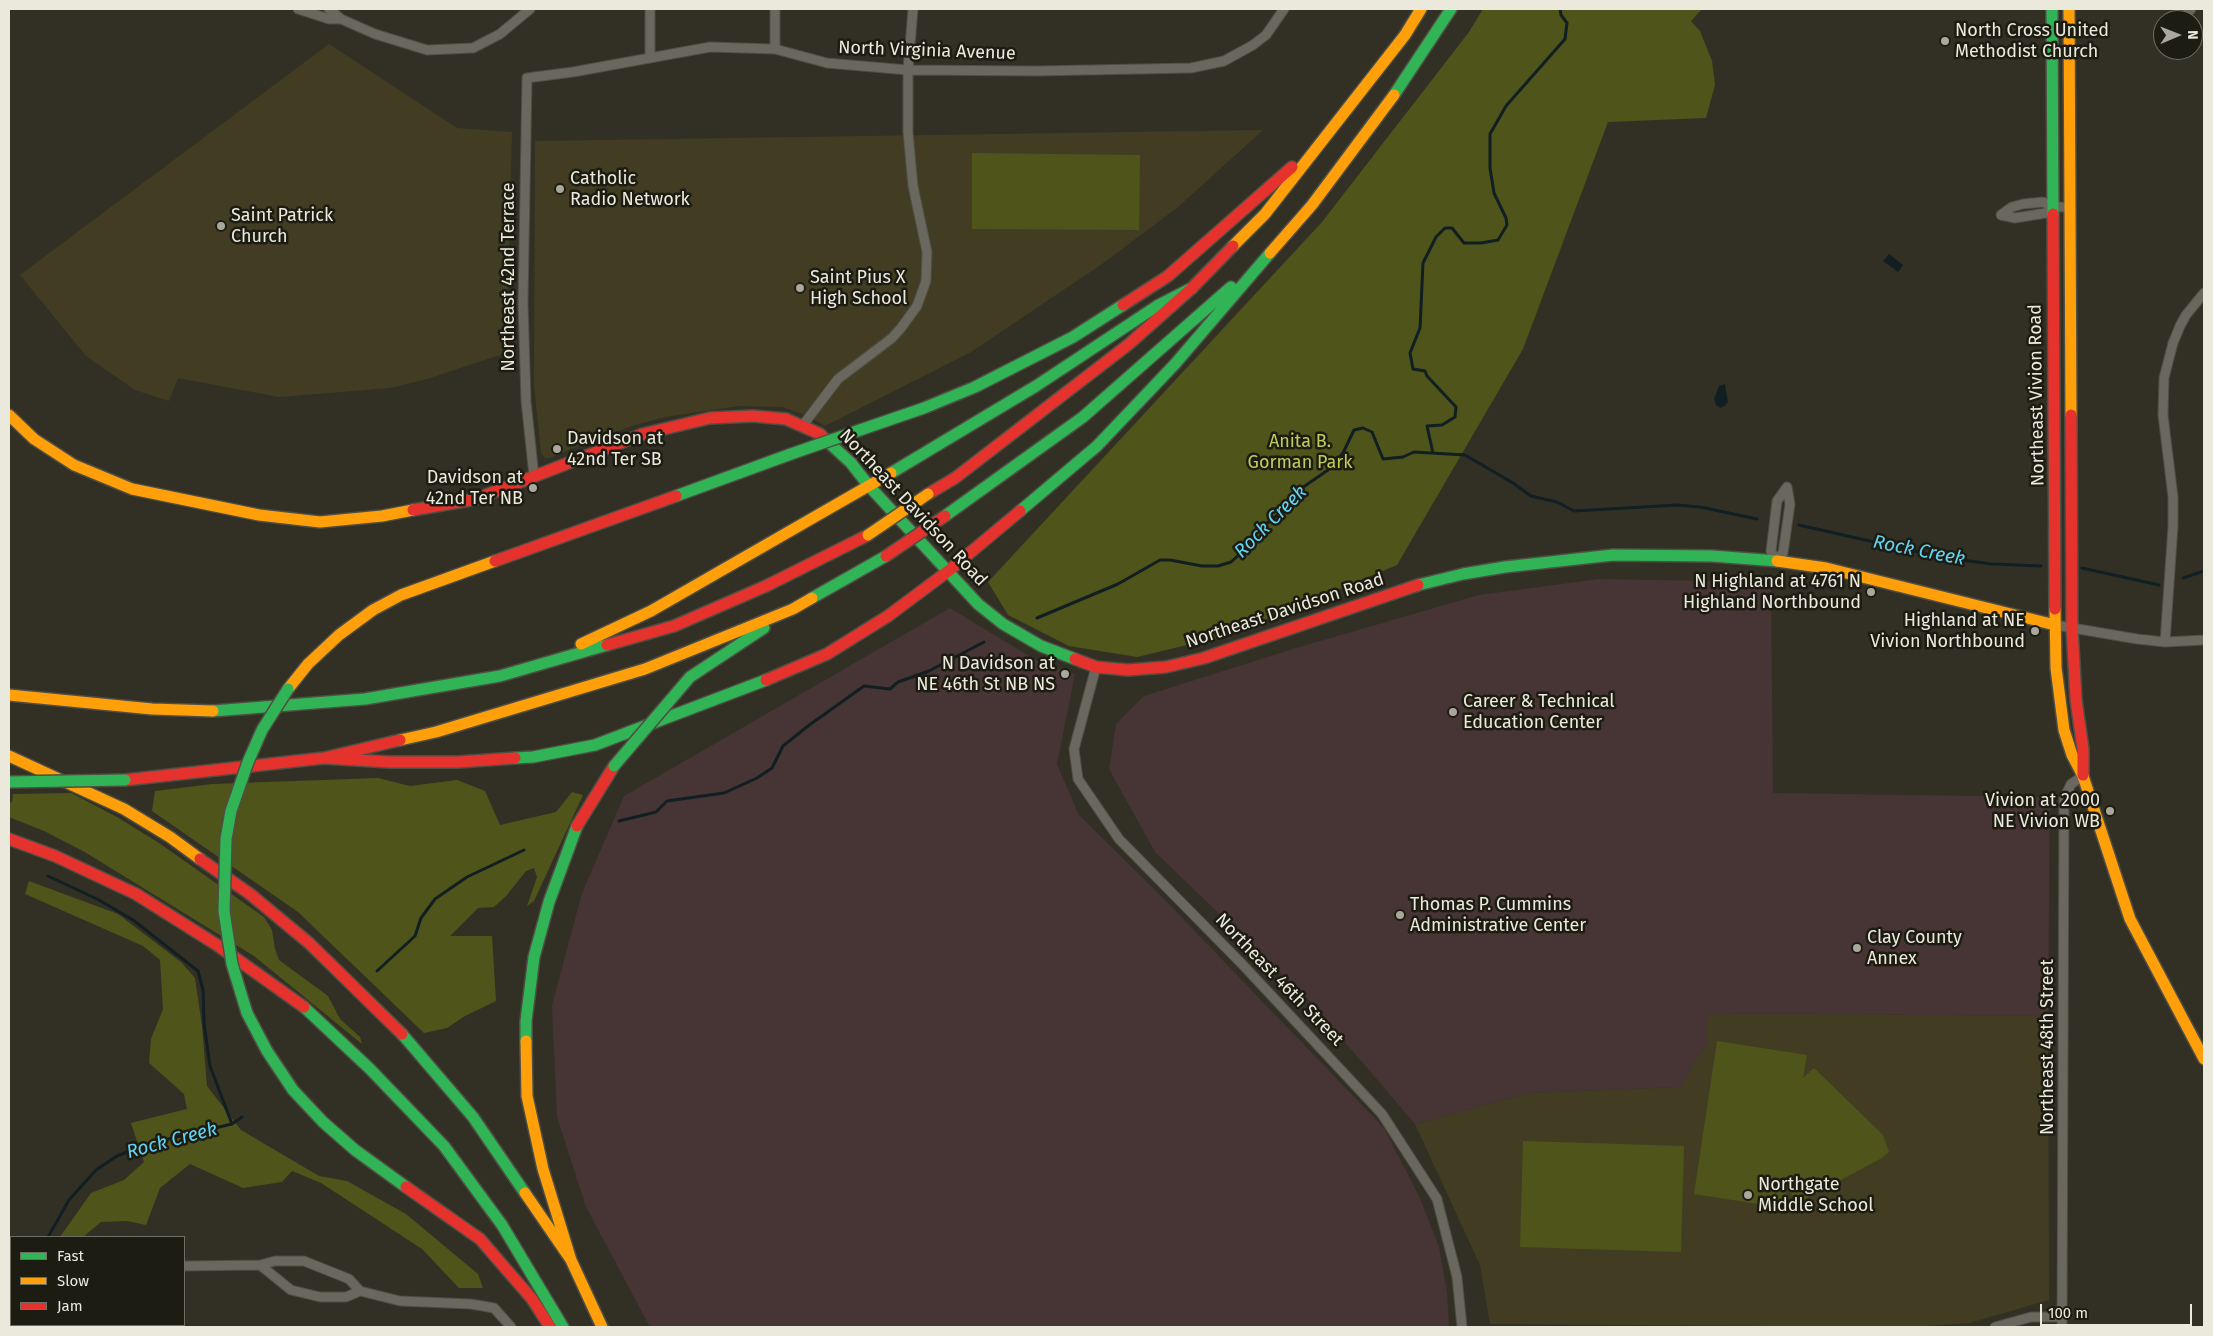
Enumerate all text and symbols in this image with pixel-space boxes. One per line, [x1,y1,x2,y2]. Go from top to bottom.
north arrow [2153,10,2203,60]
place label: North Cross United Methodist Church [1955,20,2109,62]
text: N [2184,30,2201,40]
marker: North Cross United Methodist Church [1939,35,1951,47]
street label: North Virginia Avenue [838,37,1016,65]
place label: Catholic Radio Network [570,168,690,210]
street label: Northeast 42nd Terrace [498,182,520,372]
marker: Catholic Radio Network [554,183,566,195]
place label: Saint Patrick Church [231,205,333,248]
marker: Saint Patrick Church [215,220,227,232]
place label: Saint Pius X High School [810,267,907,310]
marker: Saint Pius X High School [794,282,806,294]
street label: Northeast Vivion Road [2025,304,2049,486]
street label: Northeast Davidson Road [834,425,992,591]
place label: Davidson at 42nd Ter SB [567,428,663,470]
park label: Anita B. Gorman Park [1248,431,1352,474]
marker: Davidson at 42nd Ter SB [551,443,563,455]
place label: Davidson at 42nd Ter NB [426,467,523,509]
water label: Rock Creek [1230,481,1312,563]
marker: Davidson at 42nd Ter NB [527,482,539,494]
water label: Rock Creek [1871,531,1967,571]
street label: Northeast Davidson Road [1183,569,1387,653]
place label: N Highland at 4761 N Highland Northbound [1683,571,1861,614]
marker: N Highland at 4761 N Highland Northbound [1865,586,1877,598]
place label: Highland at NE Vivion Northbound [1870,610,2025,652]
marker: Highland at NE Vivion Northbound [2029,625,2041,637]
place label: N Davidson at NE 46th St NB NS [916,653,1055,696]
marker: N Davidson at NE 46th St NB NS [1059,668,1071,680]
place label: Career & Technical Education Center [1463,691,1615,734]
marker: Career & Technical Education Center [1447,706,1459,718]
place label: Vivion at 2000 NE Vivion WB [1985,790,2100,832]
marker: Vivion at 2000 NE Vivion WB [2104,805,2116,817]
place label: Thomas P. Cummins Administrative Center [1410,894,1586,936]
street label: Northeast 46th Street [1210,909,1348,1051]
marker: Thomas P. Cummins Administrative Center [1394,909,1406,921]
place label: Clay County Annex [1867,927,1962,970]
marker: Clay County Annex [1851,942,1863,954]
street label: Northeast 48th Street [2037,959,2059,1135]
water label: Rock Creek [124,1118,220,1164]
place label: Northgate Middle School [1758,1174,1874,1216]
marker: Northgate Middle School [1742,1189,1754,1201]
legend [10,1236,185,1326]
text: Fast [57,1247,84,1265]
text: Slow [57,1272,89,1290]
scale bar [2043,1294,2196,1326]
text: Jam [57,1297,83,1315]
text: 100 m [2048,1304,2088,1322]

